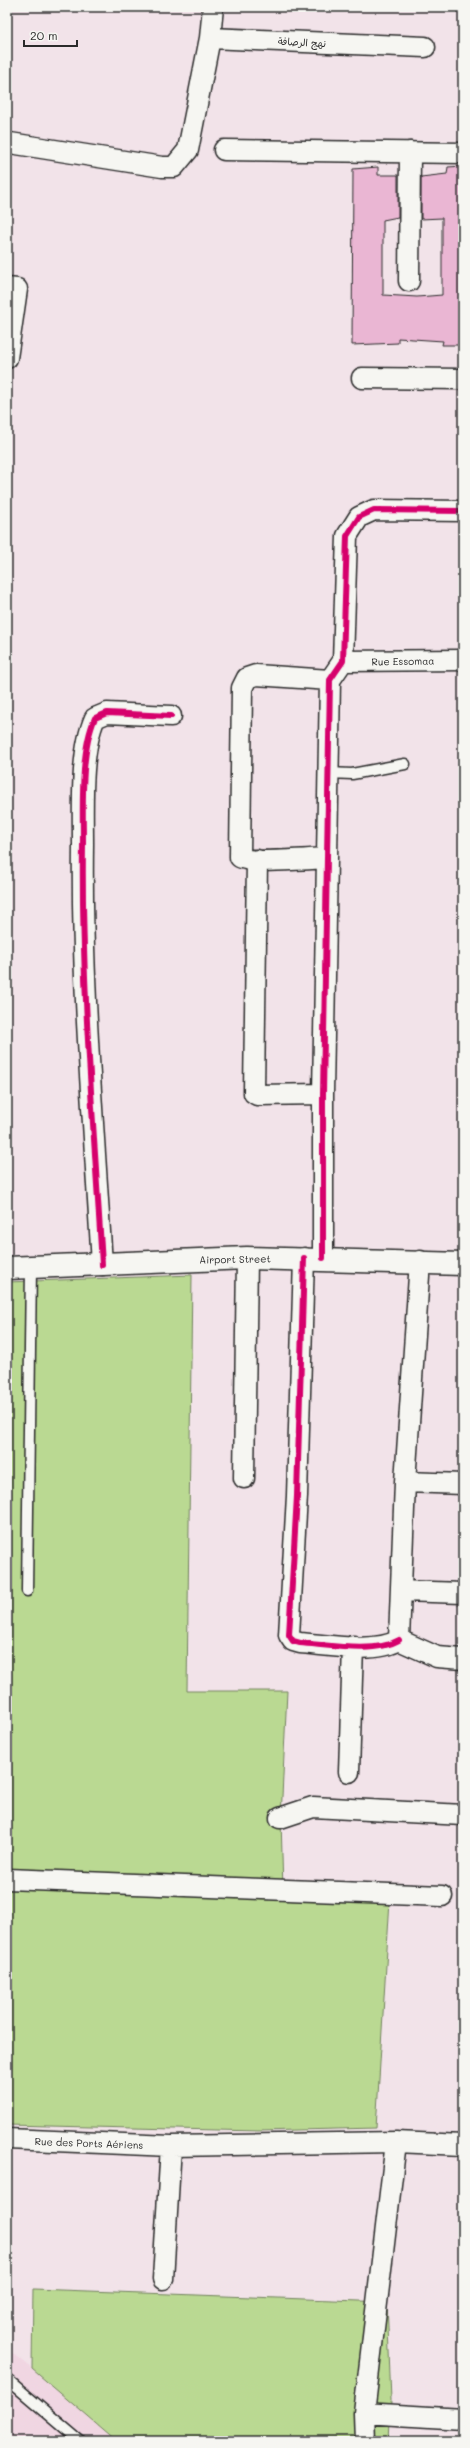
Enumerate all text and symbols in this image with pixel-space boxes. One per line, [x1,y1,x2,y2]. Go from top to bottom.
scale bar [24,22,77,48]
text: 20 m [30,27,58,43]
street label: نهج الرصافة [278,34,327,51]
street label: Rue Essomaa [371,653,435,669]
street label: Airport Street [199,1251,271,1267]
street label: Rue des Ports Aériens [34,2134,144,2152]

